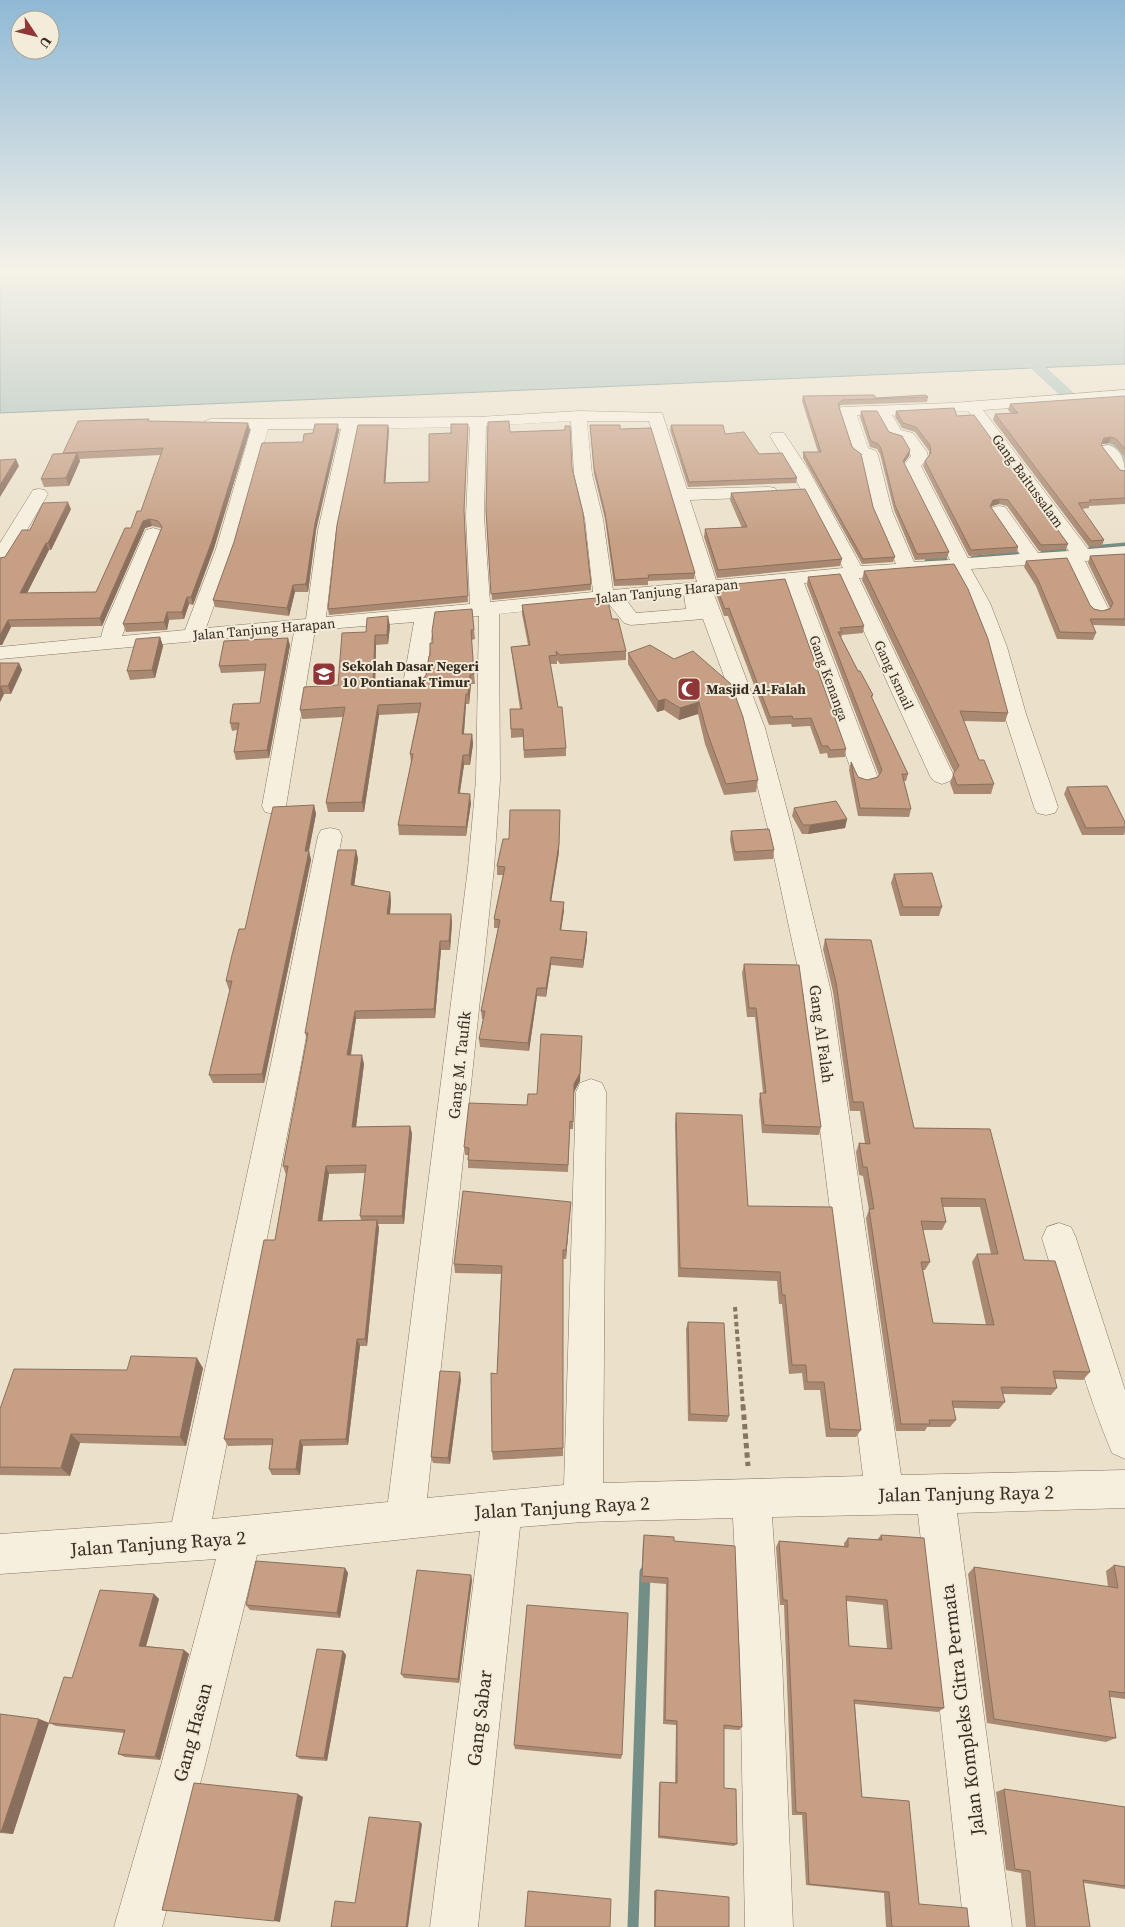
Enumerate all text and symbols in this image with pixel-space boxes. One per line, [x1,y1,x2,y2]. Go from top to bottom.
north arrow [10,10,60,60]
text: U [35,33,57,52]
street label: Gang Baitussalam [987,430,1069,532]
street label: Jalan Tanjung Harapan [594,574,740,609]
street label: Jalan Tanjung Harapan [191,613,337,645]
street label: Gang Kenanga [804,632,854,724]
street label: Gang Ismail [869,637,919,713]
place label: Sekolah Dasar Negeri 10 Pontianak Timur [342,656,479,692]
school or university icon: Sekolah Dasar Negeri 10 Pontianak Timur [311,661,337,687]
mosque icon: Masjid Al-Falah [676,676,702,702]
place label: Masjid Al-Falah [706,679,806,699]
street label: Gang Al Falah [804,983,840,1085]
street label: Gang M. Taufik [442,1010,476,1120]
street label: Jalan Tanjung Raya 2 [877,1478,1054,1508]
street label: Jalan Tanjung Raya 2 [473,1489,650,1525]
street label: Jalan Tanjung Raya 2 [68,1524,247,1562]
street label: Jalan Kompleks Citra Permata [934,1583,990,1838]
street label: Gang Sabar [460,1669,498,1767]
street label: Gang Hasan [166,1679,218,1785]

